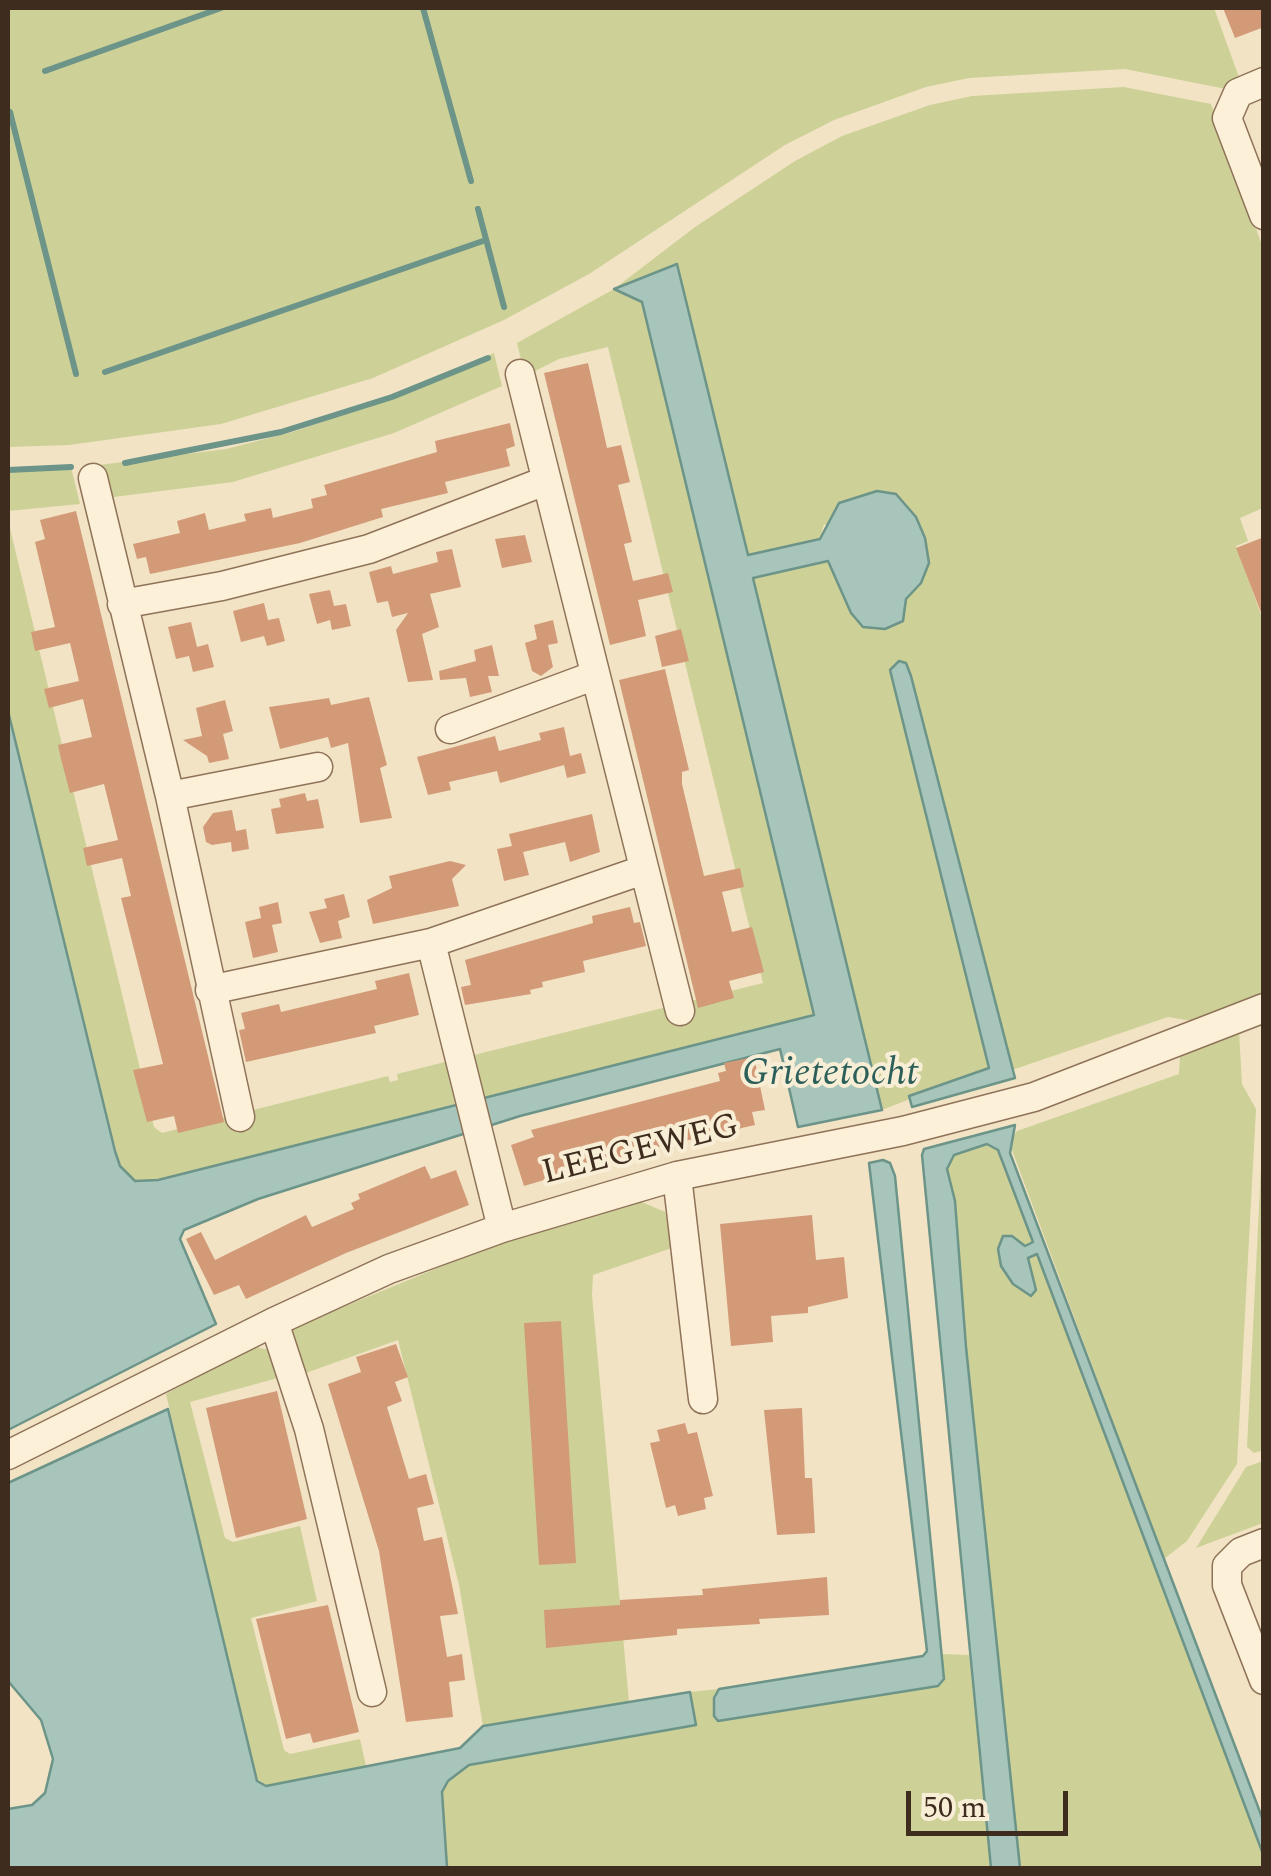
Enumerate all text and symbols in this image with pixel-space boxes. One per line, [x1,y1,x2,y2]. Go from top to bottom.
water label: Grietetocht [742,1054,918,1100]
street label: LEEGEWEG [538,1107,744,1197]
scale bar [911,1771,1074,1833]
text: 50 m [923,1785,986,1831]

